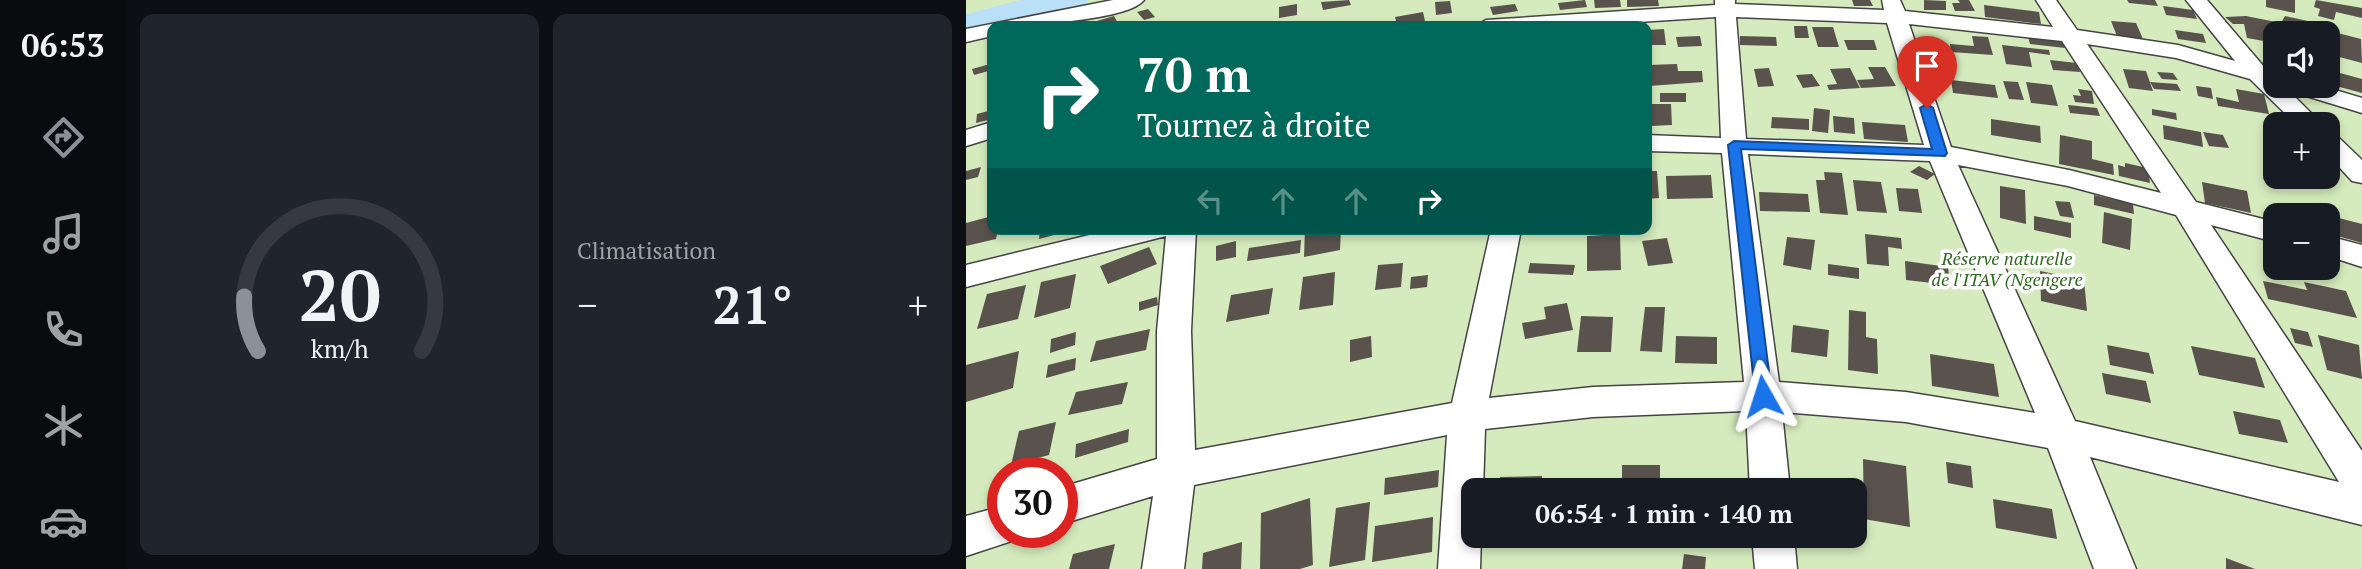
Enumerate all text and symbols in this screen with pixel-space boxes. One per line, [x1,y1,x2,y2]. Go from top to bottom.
map controls [2263,21,2340,280]
button: sound [2263,21,2340,98]
text: 06:53 [21,24,105,66]
pin [1897,36,1957,108]
text: 70 m [1137,41,1251,106]
icon: arrive [1908,47,1946,85]
icon: right [1022,49,1113,140]
text: Tournez à droite [1137,104,1371,146]
button: + [2263,112,2340,189]
icon: directions [39,113,88,162]
icon: left [1191,182,1229,220]
icon: ahead [1264,182,1302,220]
icon: ahead [1337,182,1375,220]
icon: right [1410,182,1448,220]
button: − [2263,203,2340,280]
icon: music [39,209,88,258]
text: Climatisation [577,235,716,266]
text: 20 [298,245,381,342]
park label: Réserve naturelle de l'ITAV (Ngengere [1931,246,2083,291]
text: 21° [712,270,793,339]
text: − [577,280,597,330]
text: + [908,280,928,330]
icon: phone [39,305,88,354]
text: km/h [311,331,369,364]
position arrow [1726,359,1800,433]
icon: climate [39,401,88,450]
speed limit sign: 30 [987,457,1078,548]
text: 06:54 · 1 min · 140 m [1535,496,1793,530]
icon: car [39,497,88,546]

